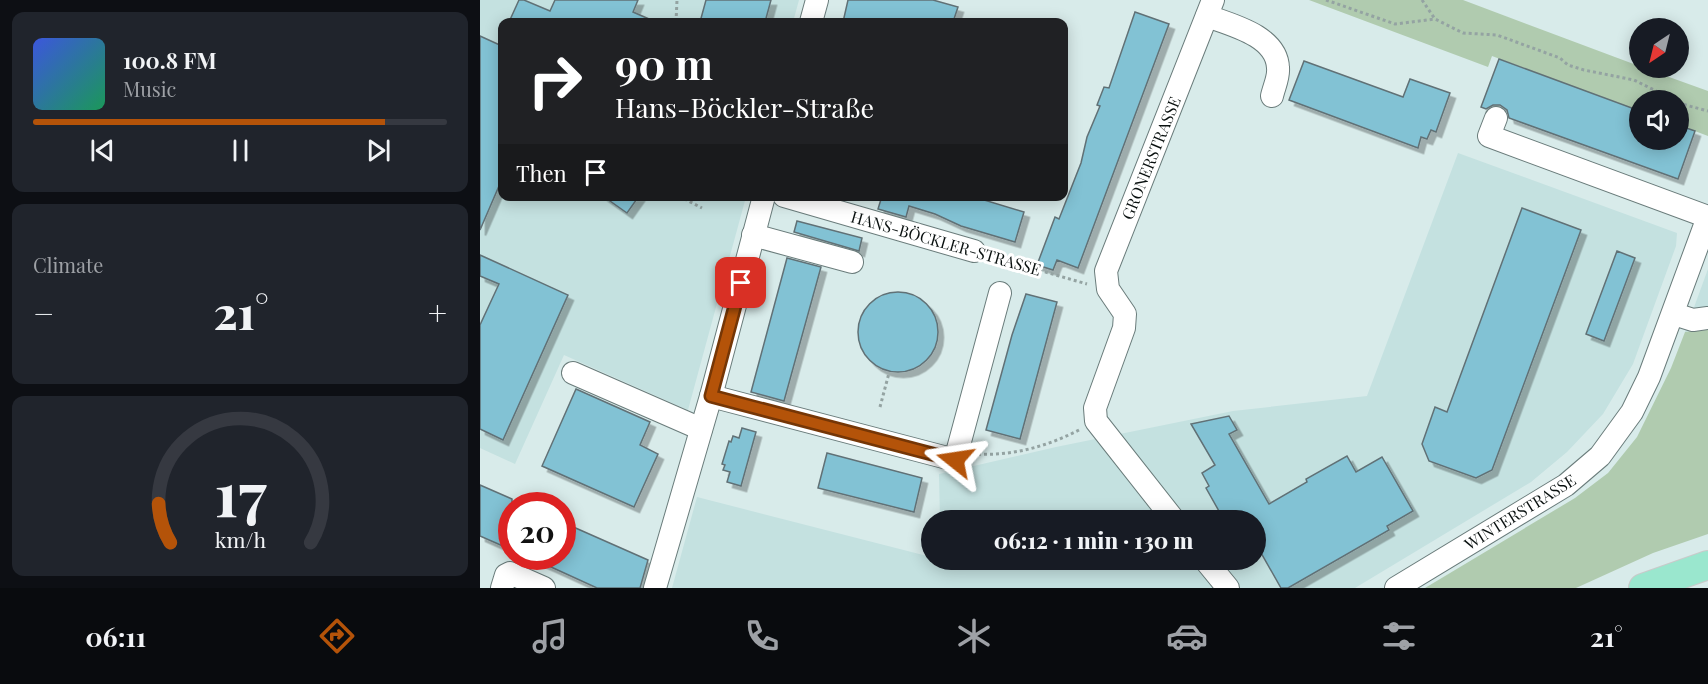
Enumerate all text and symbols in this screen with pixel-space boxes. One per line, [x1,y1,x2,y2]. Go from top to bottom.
north arrow [1629,18,1689,78]
map controls [1629,18,1689,150]
text: 90 m [615,35,713,91]
icon: right [516,42,594,120]
text: 100.8 FM [123,45,217,75]
text: Music [123,75,176,102]
text: Hans-Böckler-Straße [615,89,874,125]
button: sound [1629,90,1689,150]
street label: GRONERSTRASSE [1116,93,1185,222]
icon: previous [86,134,119,167]
icon: pause [224,134,257,167]
icon: next [362,134,395,167]
icon: arrive [579,156,612,189]
text: Then [516,158,567,188]
street label: HANS-BÖCKLER-STRASSE [849,205,1044,280]
text: Climate [33,251,103,278]
pin [715,257,766,308]
icon: arrive [724,266,757,299]
text: 21° [213,281,269,341]
text: − [33,290,54,334]
text: + [428,290,447,334]
position arrow [923,428,987,492]
text: 17 [214,449,267,533]
street label: WINTERSTRASSE [1459,469,1579,555]
speed limit sign: 20 [498,492,576,570]
text: km/h [214,525,266,553]
text: 06:12 · 1 min · 130 m [994,525,1193,555]
icon: directions [316,615,358,657]
icon: music [529,615,571,657]
icon: phone [741,615,783,657]
icon: climate [953,615,995,657]
icon: car [1166,615,1208,657]
icon: filters [1378,615,1420,657]
text: 06:11 [85,618,146,654]
text: 21° [1590,618,1623,654]

